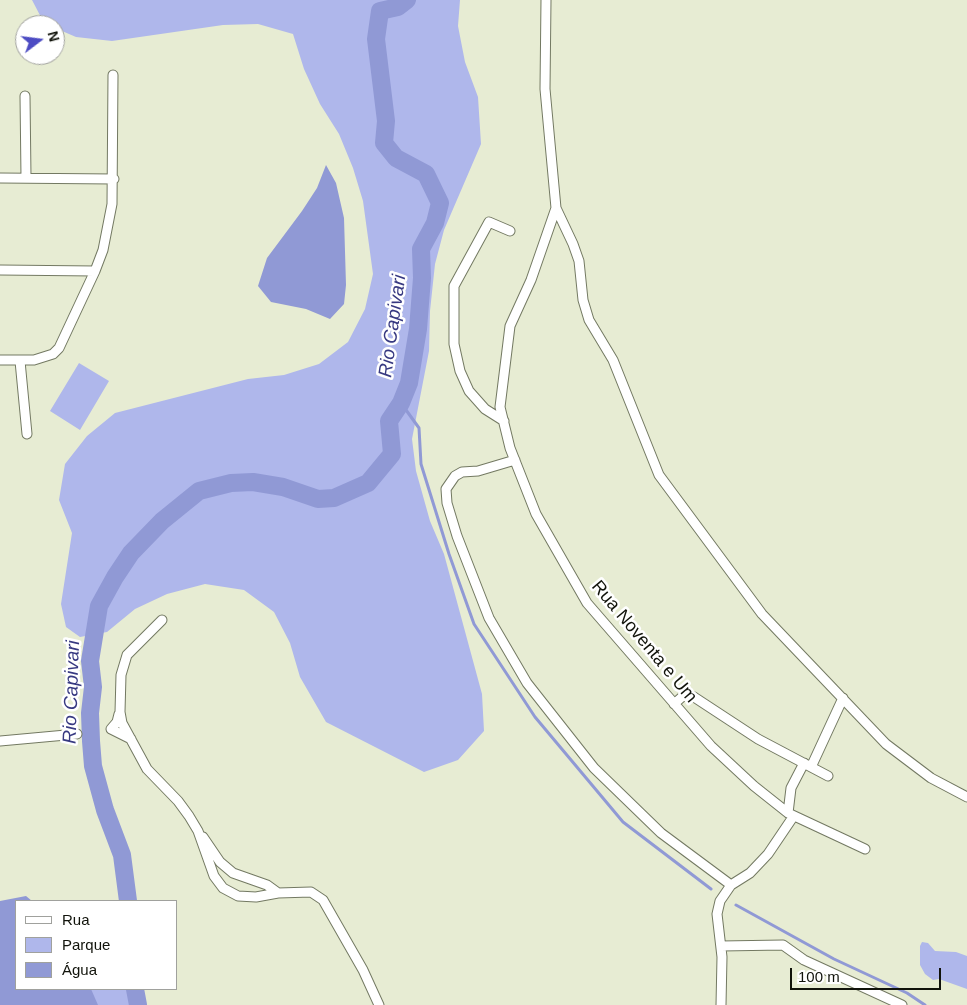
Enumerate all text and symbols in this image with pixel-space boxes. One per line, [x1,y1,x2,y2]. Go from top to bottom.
north arrow [15,15,65,65]
text: N [44,29,63,43]
water label: Rio Capivari [375,273,411,379]
street label: Rua Noventa e Um [587,576,701,708]
water label: Rio Capivari [59,640,85,744]
legend [15,900,178,990]
text: Rua [62,911,90,928]
text: Parque [62,936,110,953]
scale bar [792,958,943,990]
text: Água [62,961,97,978]
text: 100 m [798,968,840,985]

